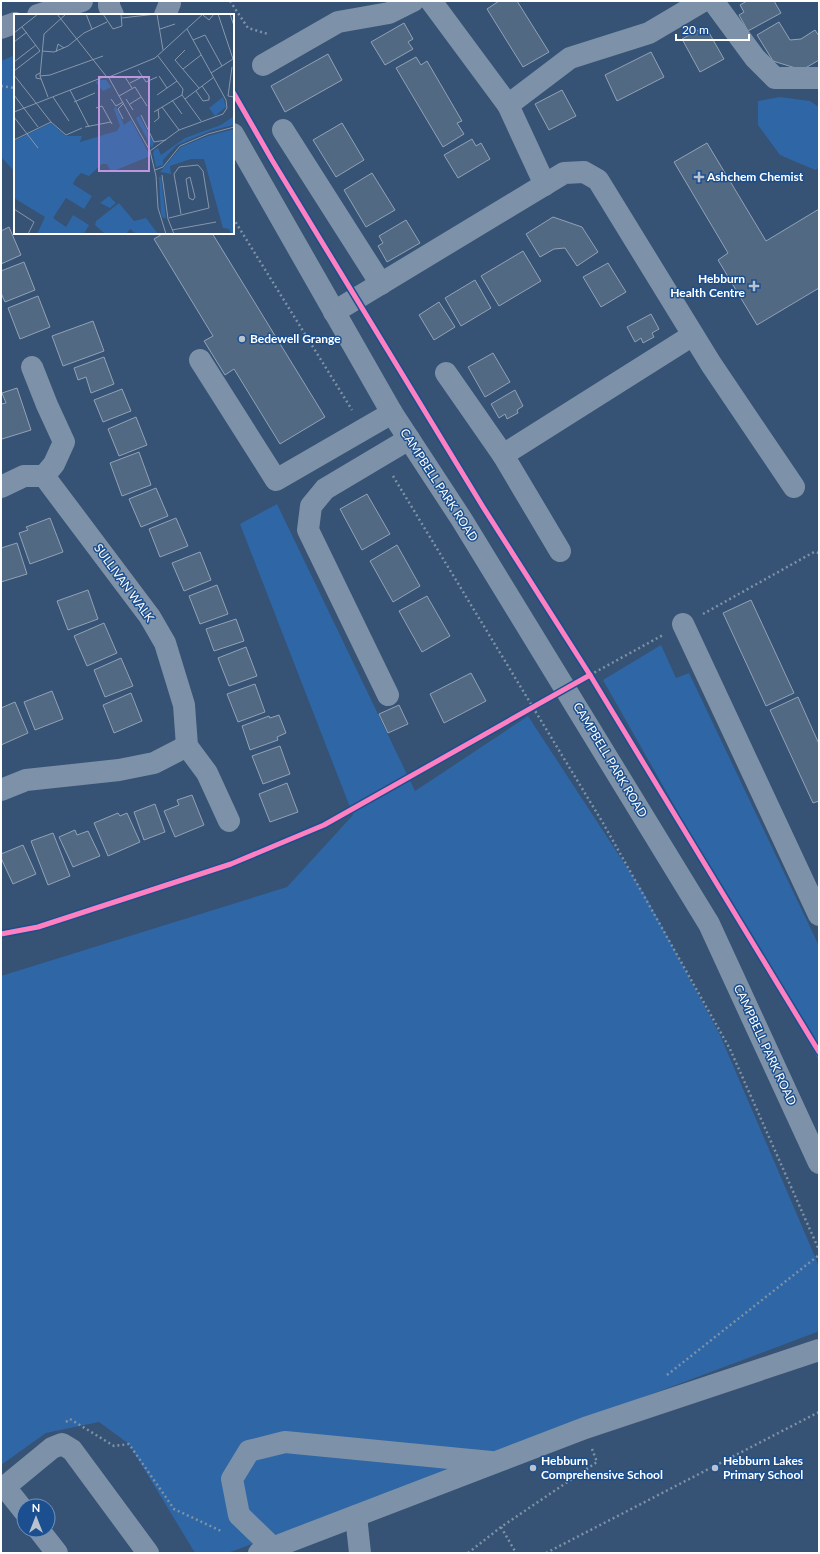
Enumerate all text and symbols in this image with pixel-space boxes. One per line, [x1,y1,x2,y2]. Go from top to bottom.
inset map [14,14,234,234]
scale bar [676,16,749,42]
text: 20 m [682,22,709,37]
place label: Ashchem Chemist [706,169,804,184]
marker: Ashchem Chemist [694,172,704,182]
place label: Hebburn Health Centre [670,271,746,300]
marker: Hebburn Health Centre [748,280,760,292]
place label: Bedewell Grange [250,331,341,346]
marker: Bedewell Grange [237,334,247,344]
street label: CAMPBELL PARK ROAD [397,425,482,544]
street label: SULLIVAN WALK [91,541,158,625]
street label: CAMPBELL PARK ROAD [570,700,651,820]
street label: CAMPBELL PARK ROAD [731,982,800,1108]
place label: Hebburn Comprehensive School [541,1453,663,1482]
place label: Hebburn Lakes Primary School [723,1453,803,1482]
marker: Hebburn Comprehensive School [528,1463,538,1473]
marker: Hebburn Lakes Primary School [710,1463,720,1473]
north arrow [16,1498,56,1538]
text: N [32,1501,40,1514]

